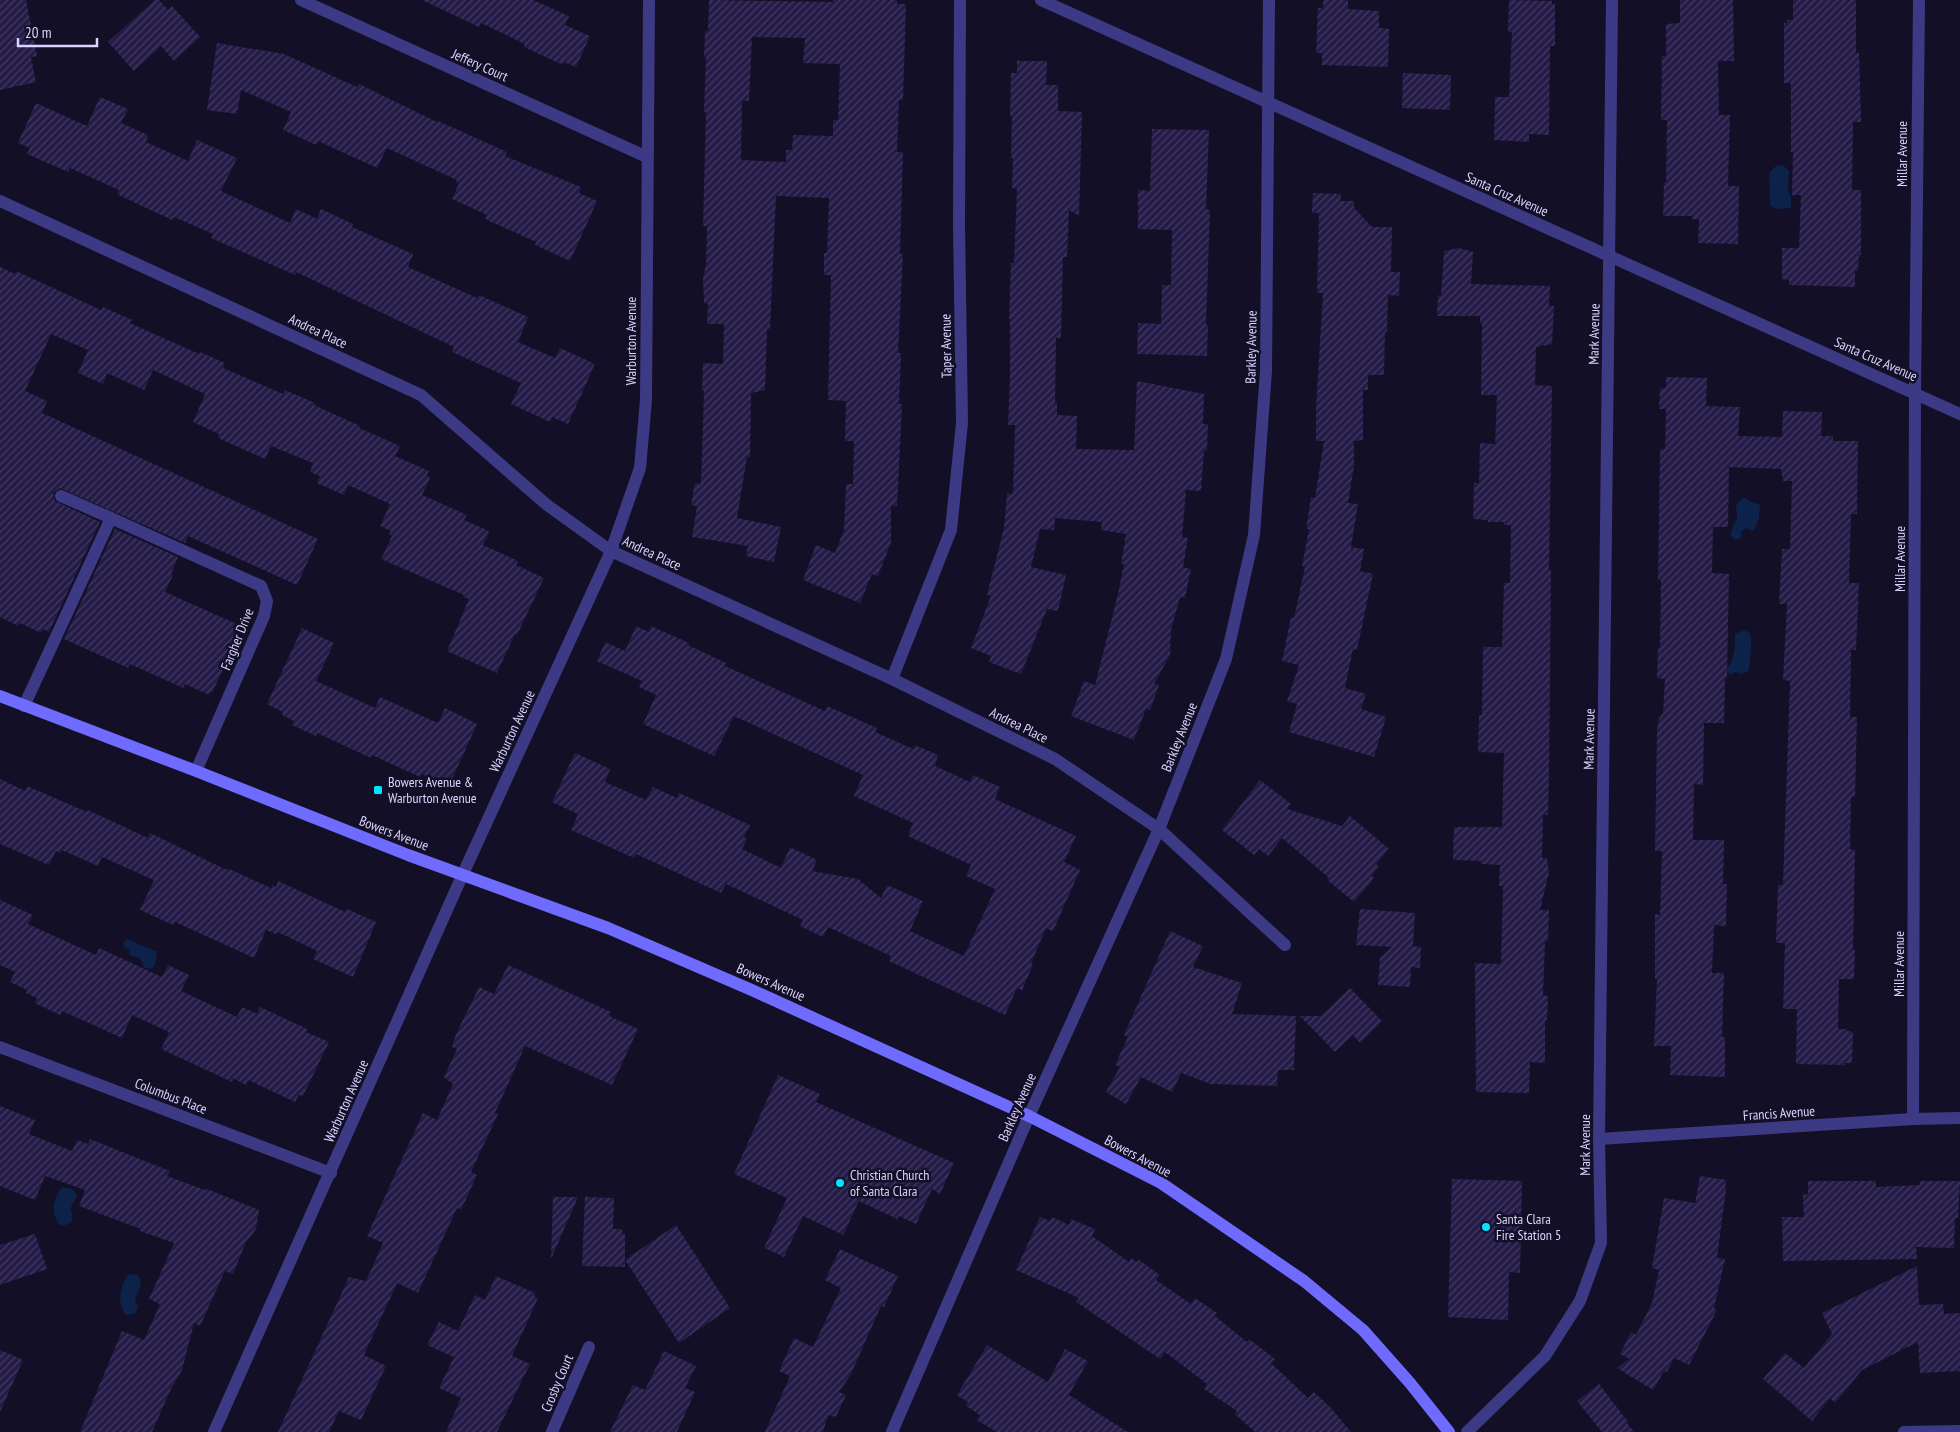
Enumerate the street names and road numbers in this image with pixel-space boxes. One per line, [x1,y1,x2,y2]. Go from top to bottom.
street label: Jeffery Court [448,44,511,85]
street label: Millar Avenue [1893,121,1911,187]
street label: Santa Cruz Avenue [1463,168,1552,220]
street label: Warburton Avenue [622,296,640,385]
street label: Mark Avenue [1584,303,1604,365]
street label: Andrea Place [286,310,350,352]
street label: Barkley Avenue [1241,310,1261,384]
street label: Taper Avenue [936,313,956,378]
street label: Santa Cruz Avenue [1832,333,1921,385]
street label: Millar Avenue [1891,526,1909,592]
street label: Andrea Place [620,532,684,574]
street label: Fargher Drive [216,605,258,673]
street label: Warburton Avenue [485,687,539,775]
street label: Barkley Avenue [1157,700,1201,774]
street label: Andrea Place [987,703,1051,747]
street label: Mark Avenue [1579,708,1599,770]
street label: Bowers Avenue [357,812,432,855]
street label: Millar Avenue [1890,931,1908,997]
street label: Bowers Avenue [734,959,808,1005]
street label: Warburton Avenue [320,1057,372,1145]
street label: Barkley Avenue [994,1070,1040,1144]
street label: Columbus Place [132,1074,210,1118]
street label: Francis Avenue [1742,1101,1816,1124]
street label: Mark Avenue [1576,1114,1594,1176]
street label: Bowers Avenue [1102,1131,1175,1181]
street label: Crosby Court [537,1351,577,1414]

